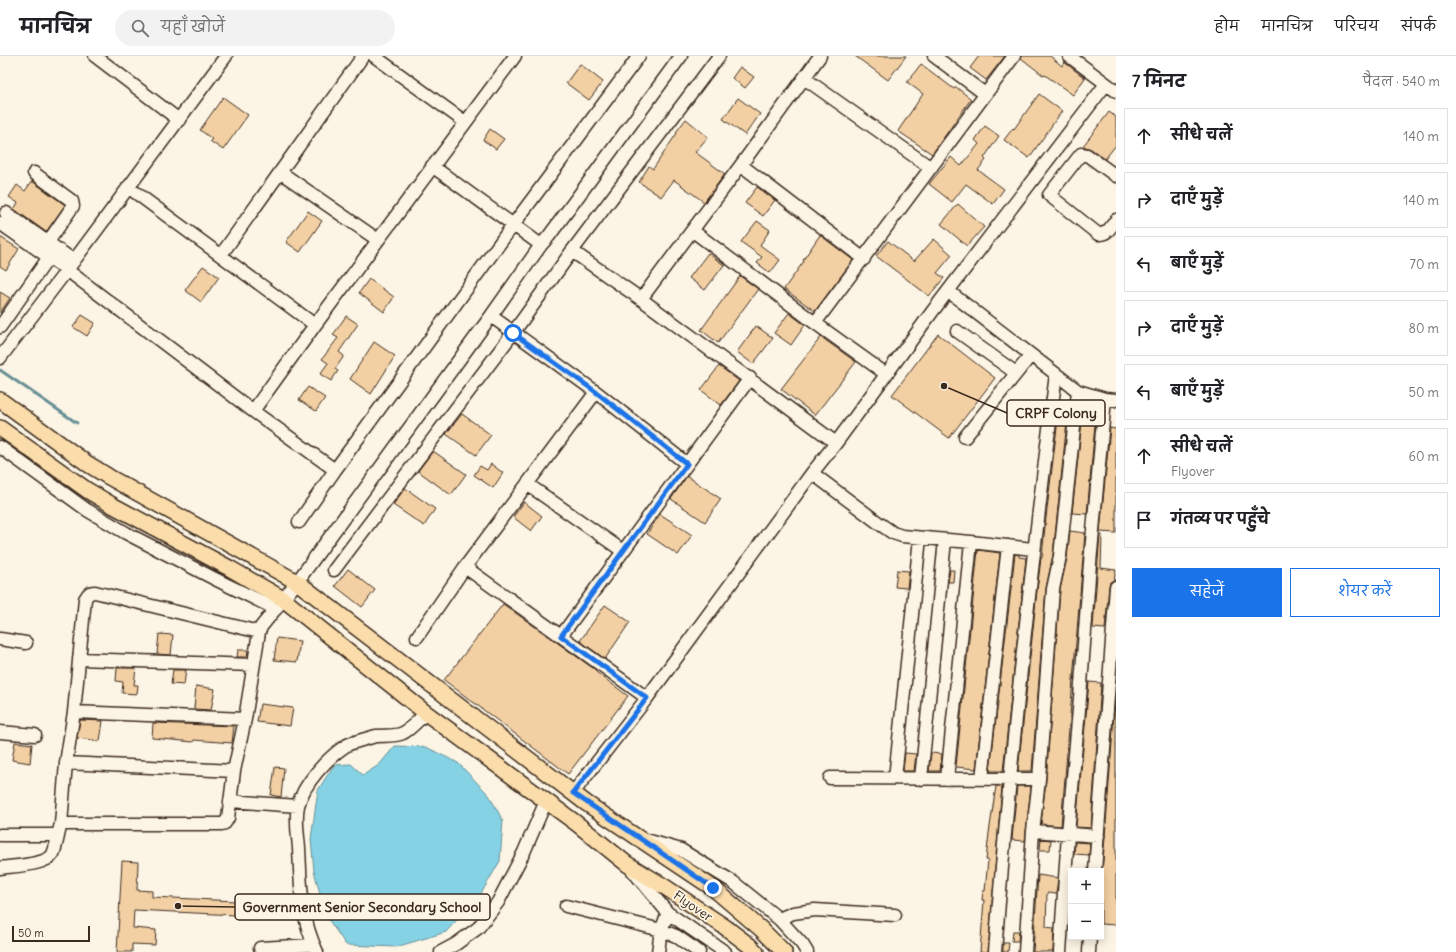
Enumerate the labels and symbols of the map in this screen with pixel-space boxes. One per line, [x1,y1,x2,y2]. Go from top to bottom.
route start [504,324,522,342]
callout: CRPF Colony [1007,400,1105,426]
text: CRPF Colony [1015,404,1097,422]
route end [704,879,722,897]
street label: Flyover [670,887,716,926]
callout: Government Senior Secondary School [235,894,490,920]
text: Government Senior Secondary School [243,898,481,916]
scale bar [12,924,90,943]

